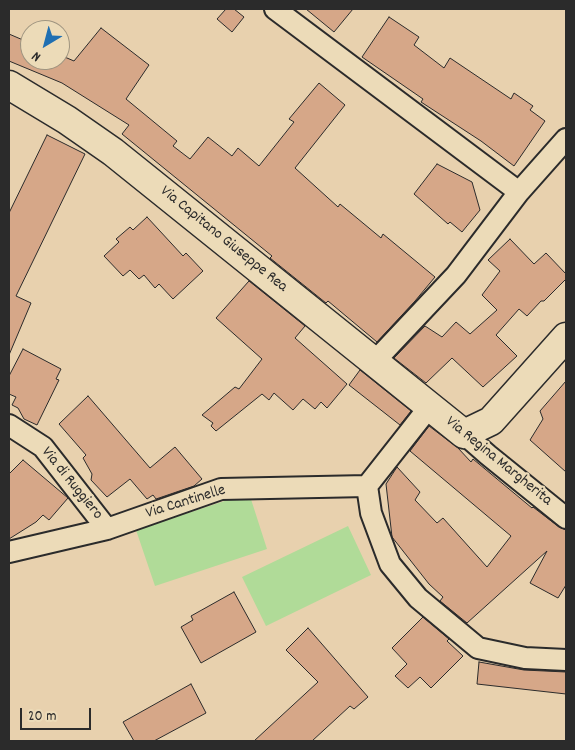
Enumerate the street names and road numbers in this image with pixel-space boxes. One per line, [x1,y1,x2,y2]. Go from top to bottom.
street label: Via Capitano Giuseppe Rea [155,183,291,297]
street label: Via Regina Margherita [441,413,555,511]
street label: Via di Ruggiero [36,444,106,524]
street label: Via Cantinelle [144,482,228,524]

